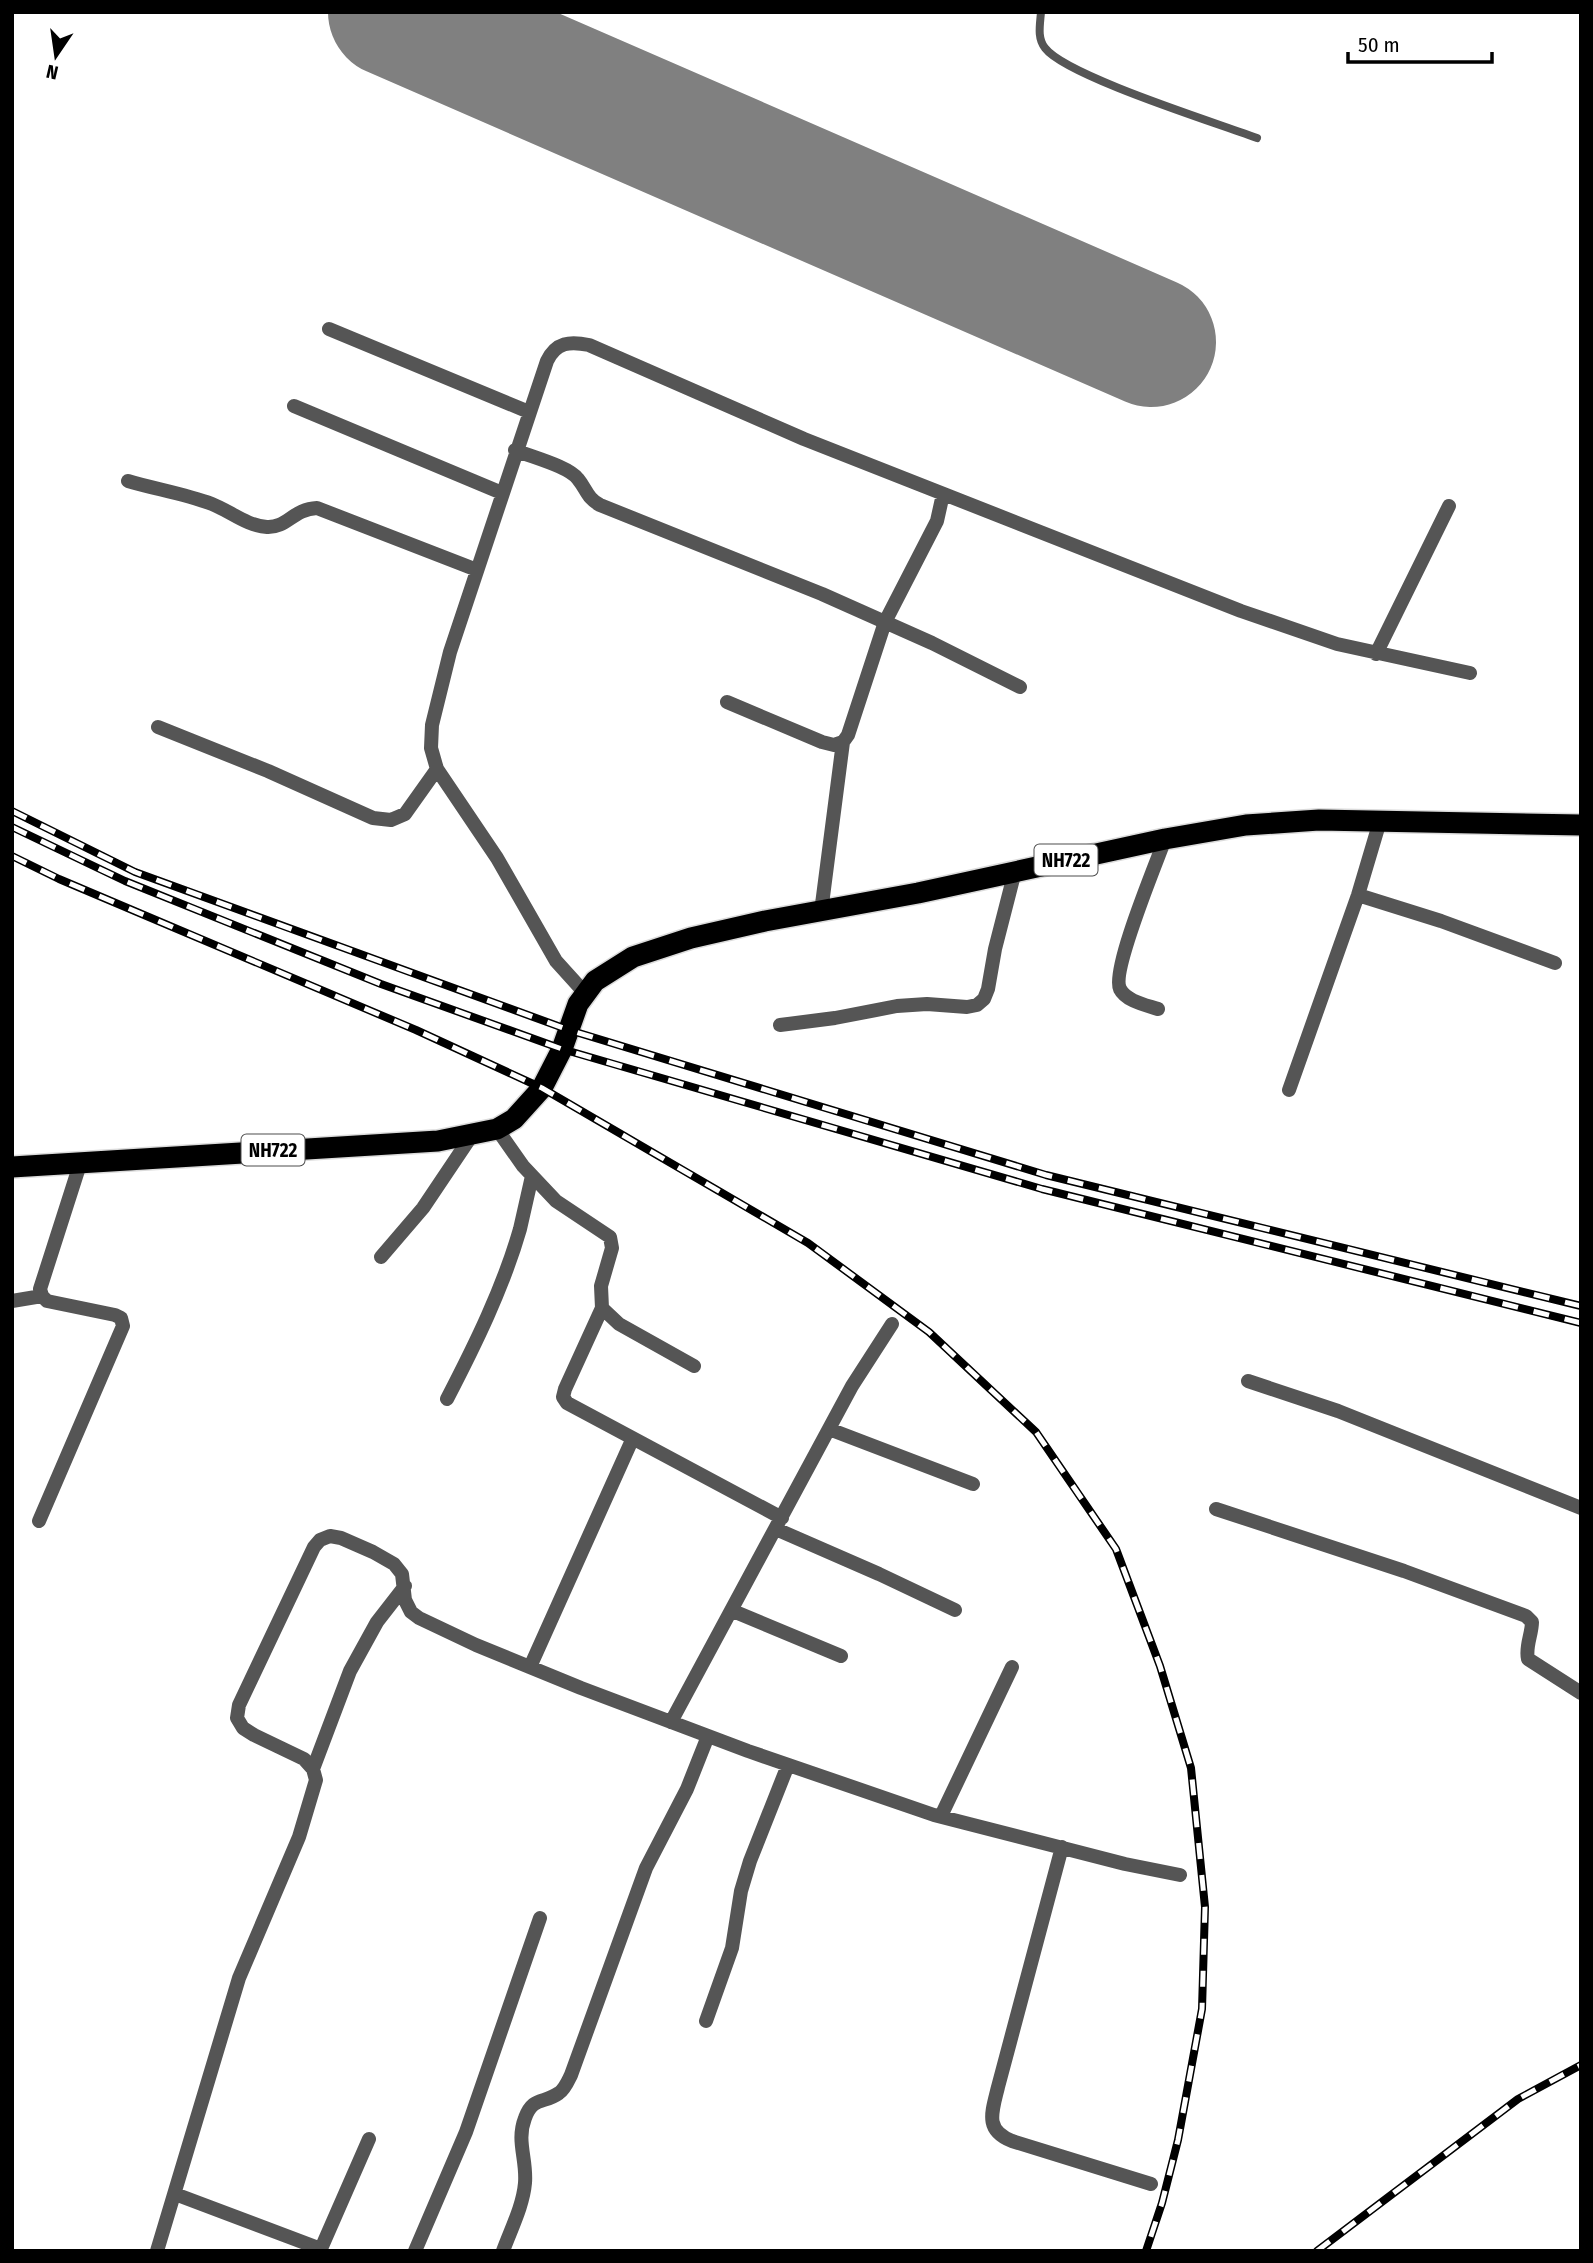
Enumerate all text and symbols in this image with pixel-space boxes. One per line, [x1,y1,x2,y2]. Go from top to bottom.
north arrow [21,21,91,91]
scale bar [1348,21,1492,65]
text: 50 m [1358,32,1400,58]
text: N [44,60,60,85]
road number: NH722 [1034,845,1098,876]
road number: NH722 [242,1134,304,1166]

